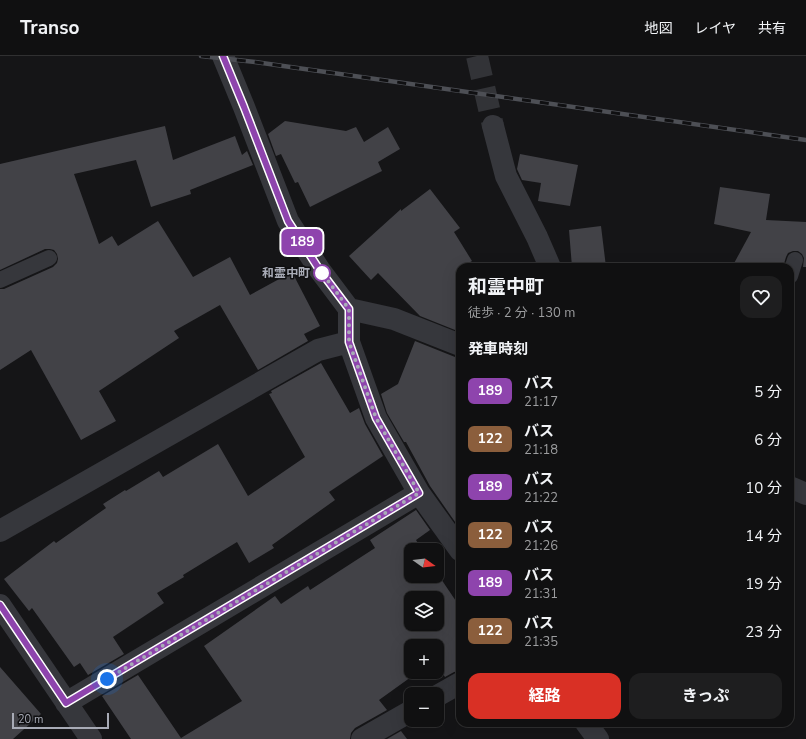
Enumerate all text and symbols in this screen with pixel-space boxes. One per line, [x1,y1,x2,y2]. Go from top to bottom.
text: Transo [20,15,79,41]
text: 地図 [644,19,672,38]
text: レイヤ [694,19,736,38]
text: 共有 [758,19,786,38]
line badge: 189 [279,229,325,255]
text: 189 [289,232,315,251]
marker: 和霊中町 [313,264,331,282]
place label: 和霊中町 [262,265,310,281]
text: 和霊中町 [468,274,544,300]
button: heart [740,276,782,318]
text: 徒歩 · 2 分 · 130 m [468,304,575,322]
text: 発車時刻 [468,339,528,359]
text: バス [524,373,554,393]
text: 189 [477,381,503,400]
text: 5 分 [754,382,782,402]
text: 21:17 [524,393,558,411]
text: バス [524,421,554,441]
text: 122 [477,429,503,448]
text: 6 分 [754,430,782,450]
text: 21:18 [524,441,558,459]
text: バス [524,469,554,489]
text: 189 [477,477,503,496]
text: 10 分 [745,478,782,498]
text: 21:22 [524,489,558,507]
text: バス [524,517,554,537]
text: 122 [477,525,503,544]
text: 14 分 [745,526,782,546]
text: 21:26 [524,537,558,555]
north arrow [404,543,444,583]
map controls [404,543,444,727]
text: バス [524,565,554,585]
text: 189 [477,573,503,592]
text: 19 分 [745,574,782,594]
text: 21:31 [524,585,558,603]
button: layers [404,591,444,631]
text: バス [524,613,554,633]
text: 122 [477,621,503,640]
text: 23 分 [745,622,782,642]
text: 21:35 [524,633,558,651]
button: + [404,639,444,679]
your location [97,669,117,689]
button: 経路 [468,673,621,719]
button: きっぷ [629,673,782,719]
button: − [404,687,444,727]
scale bar [12,711,109,730]
text: 20 m [18,712,43,727]

